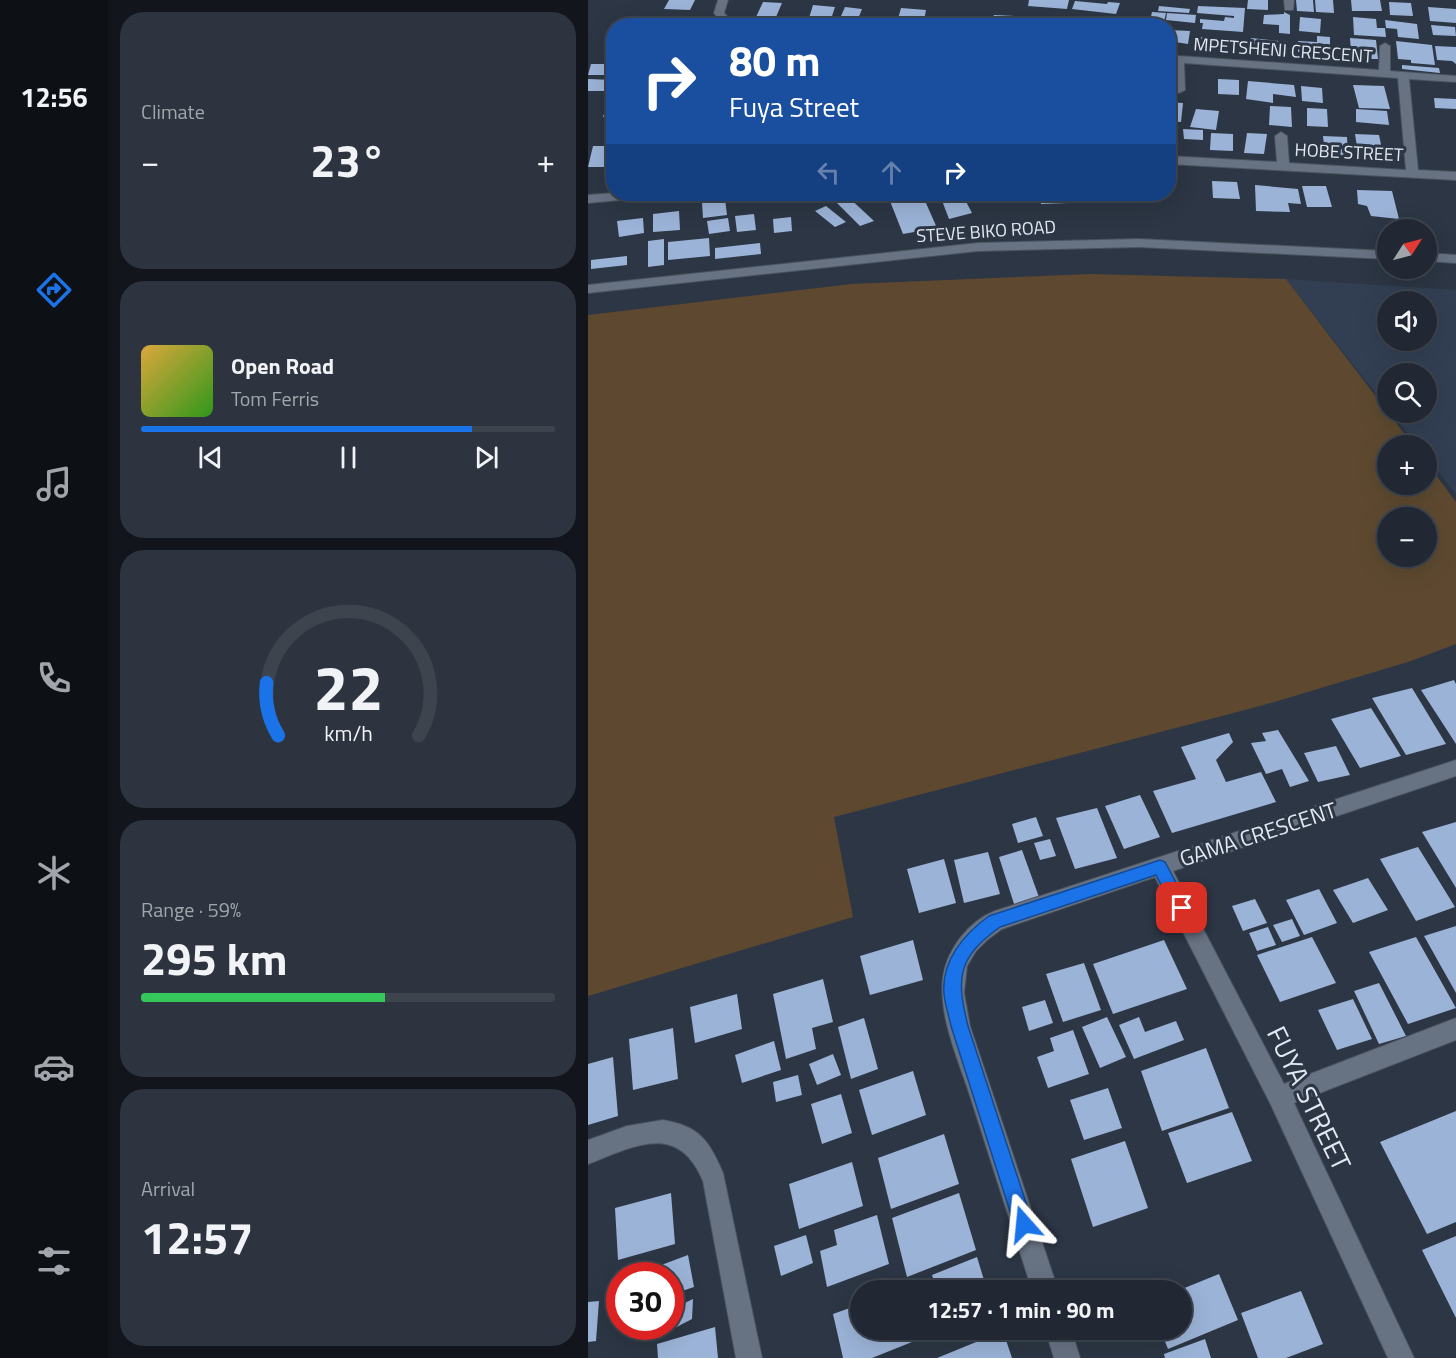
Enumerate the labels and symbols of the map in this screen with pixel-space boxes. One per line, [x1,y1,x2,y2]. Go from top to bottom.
street label: MPETSHENI CRESCENT [1192,30,1374,70]
street label: HOBE STREET [1294,136,1405,168]
street label: STEVE BIKO ROAD [915,213,1057,249]
north arrow [1377,219,1437,279]
street label: GAMA CRESCENT [1175,792,1341,875]
pin [1156,882,1207,933]
street label: FUYA STREET [1257,1019,1363,1177]
position arrow [992,1192,1056,1256]
speed limit sign: 30 [606,1262,684,1340]

